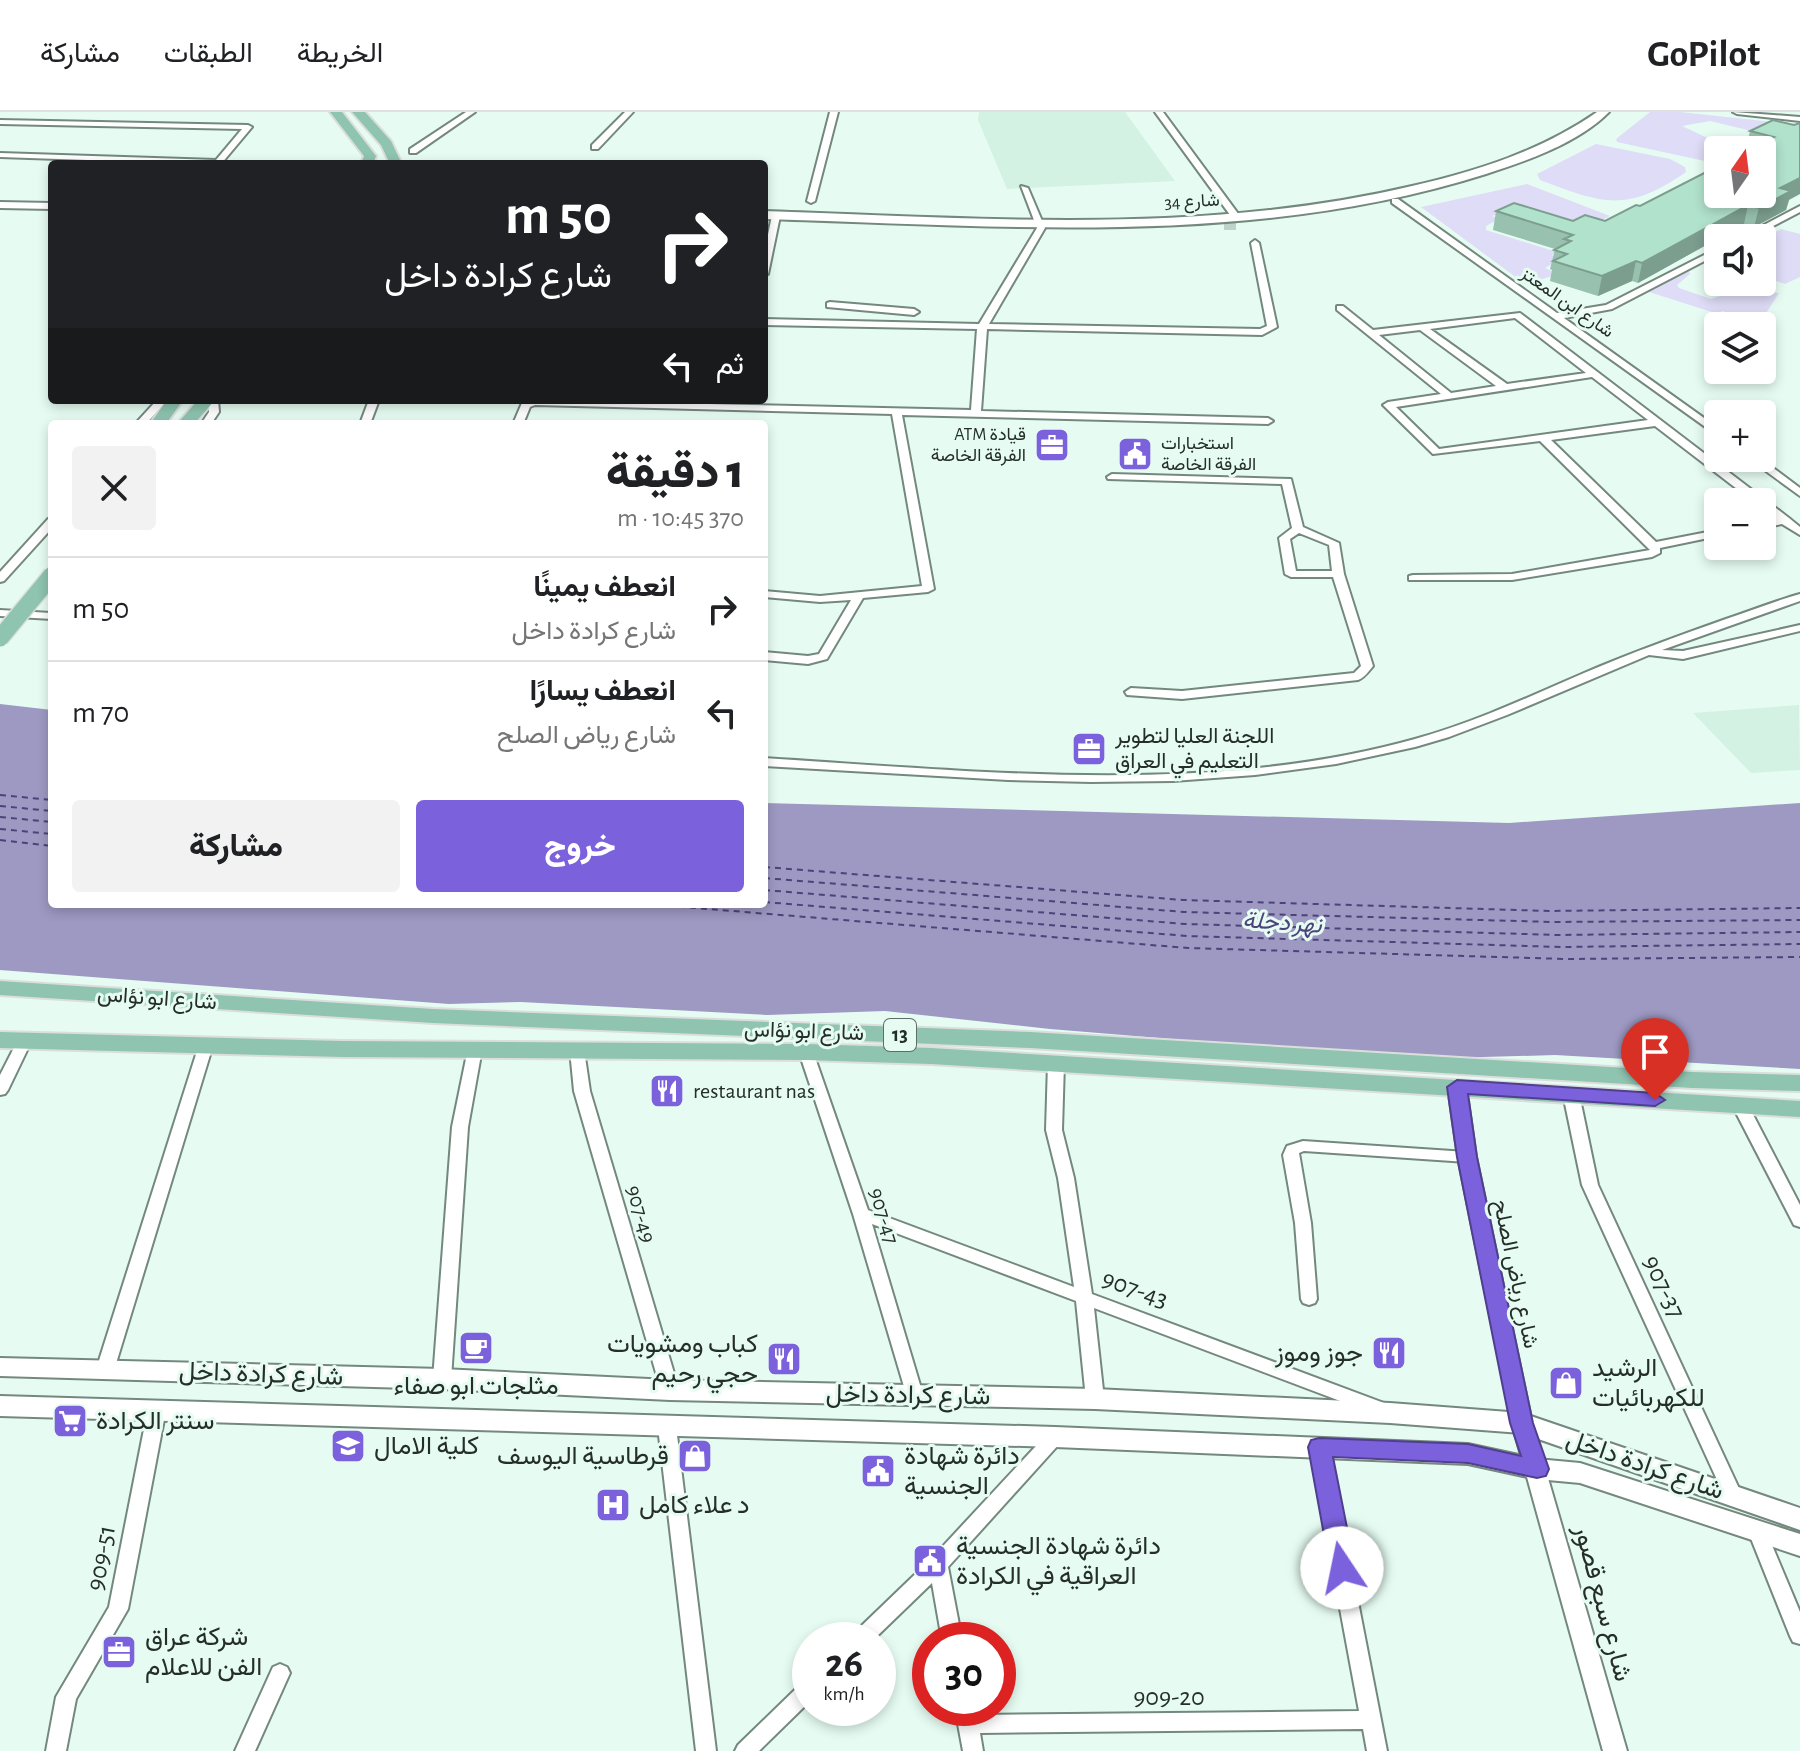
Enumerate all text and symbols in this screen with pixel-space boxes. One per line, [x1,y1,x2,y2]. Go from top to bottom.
text: GoPilot [1647,36,1760,74]
text: مشاركة [40,40,120,68]
text: الطبقات [164,40,253,68]
text: الخريطة [297,40,383,68]
north arrow [1704,136,1776,208]
map controls [1704,136,1776,560]
text: 50 m [505,188,612,244]
icon: right [640,192,744,296]
street label: شارع 34 [1164,192,1220,214]
button: sound [1704,224,1776,296]
text: شارع كرادة داخل [384,258,612,294]
street label: شارع ابن المعتز [1515,264,1617,343]
button: layers [1704,312,1776,384]
icon: left [656,344,700,388]
text: ثم [716,350,744,380]
button: + [1704,400,1776,472]
place label: ATM قيادة الفرقة الخاصة [931,426,1026,466]
office icon: ATM قيادة الفرقة الخاصة [1033,426,1071,464]
public building icon: استخبارات الفرقة الخاصة [1116,435,1154,473]
place label: استخبارات الفرقة الخاصة [1161,435,1256,475]
button: close [72,446,156,530]
text: 1 دقيقة [606,449,744,497]
button: − [1704,488,1776,560]
text: 370 m · 10:45 [617,505,744,531]
text: انعطف يمينًا [533,572,676,602]
icon: right [700,587,744,631]
text: 50 m [72,594,129,624]
text: شارع كرادة داخل [511,618,676,644]
text: انعطف يسارًا [529,676,676,706]
icon: left [700,691,744,735]
text: 70 m [72,698,129,728]
text: شارع رياض الصلح [497,722,676,748]
place label: اللجنة العليا لتطوير التعليم في العراق [1114,725,1274,779]
office icon: اللجنة العليا لتطوير التعليم في العراق [1070,730,1108,768]
button: مشاركة [72,800,400,892]
button: خروج [416,800,744,892]
water label: نهر دجلة [1242,908,1324,940]
street label: شارع ابو نؤاس [96,983,218,1016]
street label: شارع ابو نؤاس [744,1018,864,1047]
pin [1621,1018,1689,1100]
road number: 13 [884,1019,916,1051]
icon: arrive [1633,1030,1677,1074]
restaurant icon: restaurant nas [648,1072,686,1110]
place label: restaurant nas [693,1080,815,1102]
street label: 907-49 [622,1183,660,1245]
street label: 907-47 [865,1185,903,1247]
street label: شارع رياض الصلح [1487,1198,1543,1351]
street label: 907-37 [1638,1251,1690,1323]
street label: 907-43 [1099,1265,1171,1313]
cafe icon: مثلجات ابو صفاء [457,1329,495,1367]
place label: كباب ومشويات حجي رحيم [607,1331,758,1394]
restaurant icon: جوز وموز [1370,1334,1408,1372]
restaurant icon: كباب ومشويات حجي رحيم [765,1340,803,1378]
place label: جوز وموز [1274,1340,1363,1368]
place label: الرشيد للكهربائيات [1592,1355,1705,1413]
street label: شارع كرادة داخل [178,1358,344,1394]
shop icon: الرشيد للكهربائيات [1547,1364,1585,1402]
place label: مثلجات ابو صفاء [393,1373,559,1401]
street label: شارع كرادة داخل [825,1381,991,1413]
supermarket icon: سنتر الكرادة [51,1402,89,1440]
place label: سنتر الكرادة [96,1408,215,1436]
street label: شارع كرادة داخل [1562,1426,1727,1508]
school or university icon: كلية الامال [329,1427,367,1465]
place label: كلية الامال [374,1433,479,1461]
shop icon: قرطاسية اليوسف [676,1437,714,1475]
place label: قرطاسية اليوسف [497,1443,669,1471]
place label: دائرة شهادة الجنسية [904,1443,1020,1500]
public building icon: دائرة شهادة الجنسية [859,1452,897,1490]
hospital icon: د علاء كامل [594,1486,632,1524]
place label: د علاء كامل [639,1492,749,1520]
street label: شارع سبع قصور [1566,1521,1636,1685]
street label: 909-51 [82,1523,120,1593]
position arrow [1300,1526,1384,1610]
place label: دائرة شهادة الجنسية العراقية في الكرادة [956,1533,1161,1596]
public building icon: دائرة شهادة الجنسية العراقية في الكرادة [911,1542,949,1580]
speed limit sign: 30 [912,1622,1016,1726]
place label: شركة عراق الفن للاعلام [145,1624,262,1683]
office icon: شركة عراق الفن للاعلام [100,1633,138,1671]
text: 26 [825,1644,863,1684]
text: km/h [823,1684,865,1704]
street label: 909-20 [1133,1684,1205,1710]

